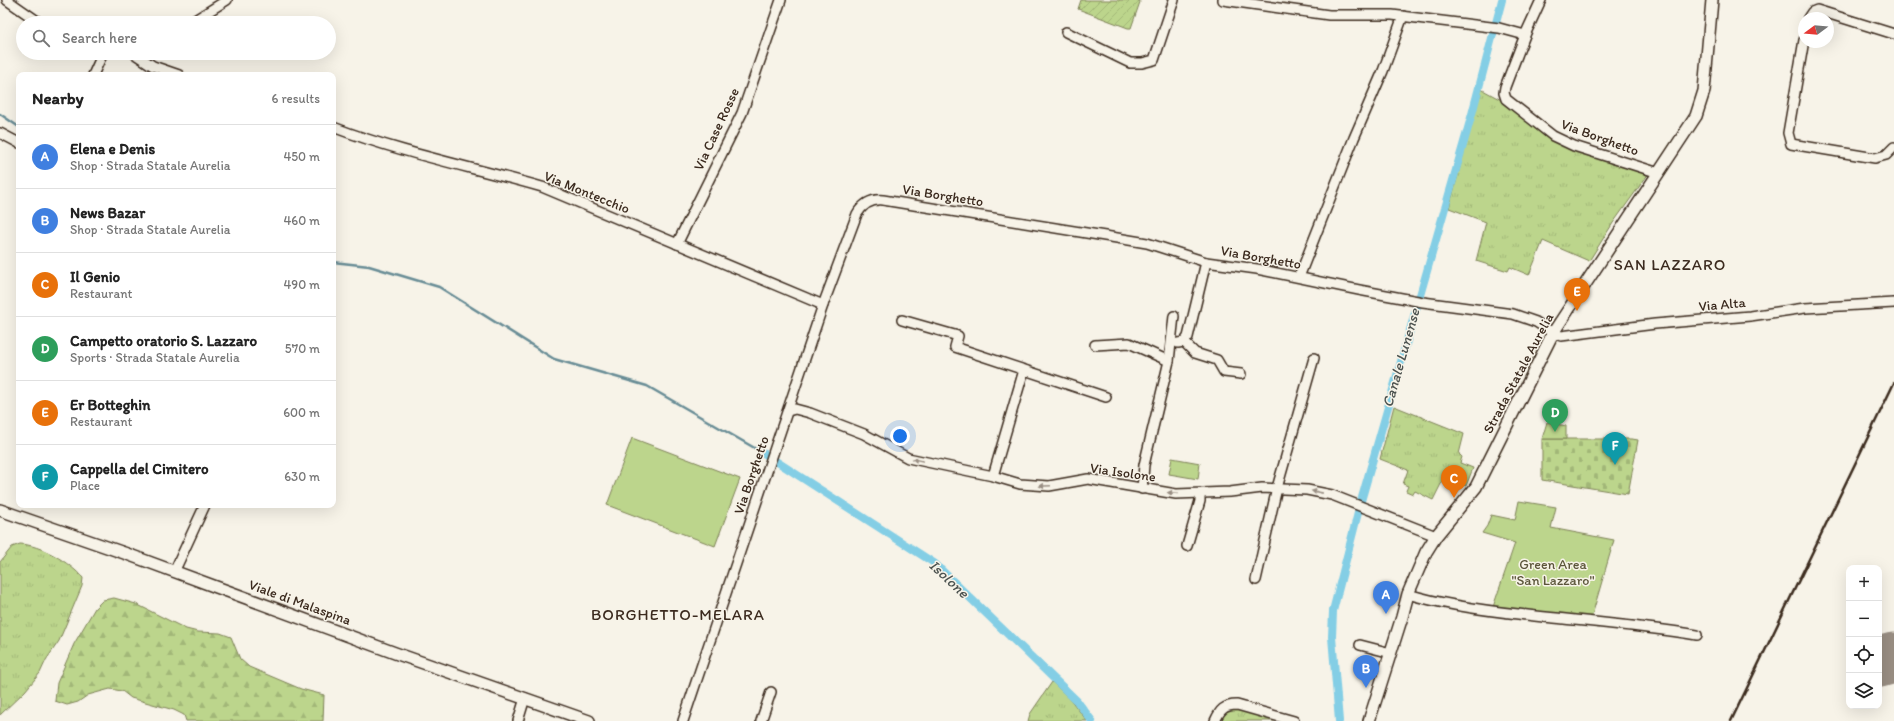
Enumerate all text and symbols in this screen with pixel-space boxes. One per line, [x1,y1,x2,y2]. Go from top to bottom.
north arrow [1798,12,1834,48]
search box [16,16,336,60]
icon: search [30,27,52,49]
text: Search here [62,29,137,47]
street label: Via Case Rosse [690,85,743,173]
text: Nearby [32,88,84,108]
text: 6 results [272,91,320,106]
street label: Via Borghetto [1559,116,1641,159]
text: Elena e Denis [70,140,155,158]
text: A [41,149,49,164]
text: 450 m [283,149,320,164]
text: Shop · Strada Statale Aurelia [70,158,231,173]
street label: Via Montecchio [541,168,632,217]
street label: Via Borghetto [901,181,985,210]
text: News Bazar [70,204,145,222]
text: B [41,213,49,228]
text: 460 m [283,213,320,228]
text: Shop · Strada Statale Aurelia [70,222,231,237]
street label: Via Borghetto [1219,242,1303,273]
district label: SAN LAZZARO [1614,255,1726,274]
text: Il Genio [70,268,120,286]
text: C [41,277,49,292]
text: 490 m [284,277,320,292]
pin: E [1564,278,1590,311]
text: Restaurant [70,286,132,301]
street label: Via Alta [1698,294,1747,315]
water label: Canale Lunense [1378,306,1424,409]
street label: Strada Statale Aurelia [1480,310,1558,436]
text: Campetto oratorio S. Lazzaro [70,332,257,350]
text: D [41,341,49,356]
text: 570 m [285,341,320,356]
text: Sports · Strada Statale Aurelia [70,350,240,365]
text: Er Botteghin [70,396,151,414]
pin: D [1542,399,1568,432]
text: E [41,405,49,420]
text: 600 m [283,405,320,420]
text: Restaurant [70,414,132,429]
your location [890,426,910,446]
pin: F [1602,432,1628,465]
street label: Via Borghetto [730,434,773,517]
one-way arrow [912,457,924,463]
street label: Via Isolone [1089,459,1157,486]
text: Cappella del Cimitero [70,460,209,478]
pin: C [1441,465,1467,498]
text: F [42,469,48,484]
text: 630 m [284,469,320,484]
text: Place [70,478,100,493]
one-way arrow [1039,482,1051,489]
one-way arrow [1311,488,1323,494]
one-way arrow [1167,490,1179,496]
water label: Isolone [925,556,973,602]
park label: Green Area "San Lazzaro" [1511,556,1595,589]
map controls [1846,565,1882,709]
button: + [1846,565,1882,601]
street label: Viale di Malaspina [246,576,353,629]
pin: A [1373,581,1399,614]
button: − [1846,601,1882,637]
district label: BORGHETTO-MELARA [591,605,765,624]
button: locate [1846,637,1882,673]
pin: B [1353,655,1379,688]
button: layers [1846,673,1882,709]

